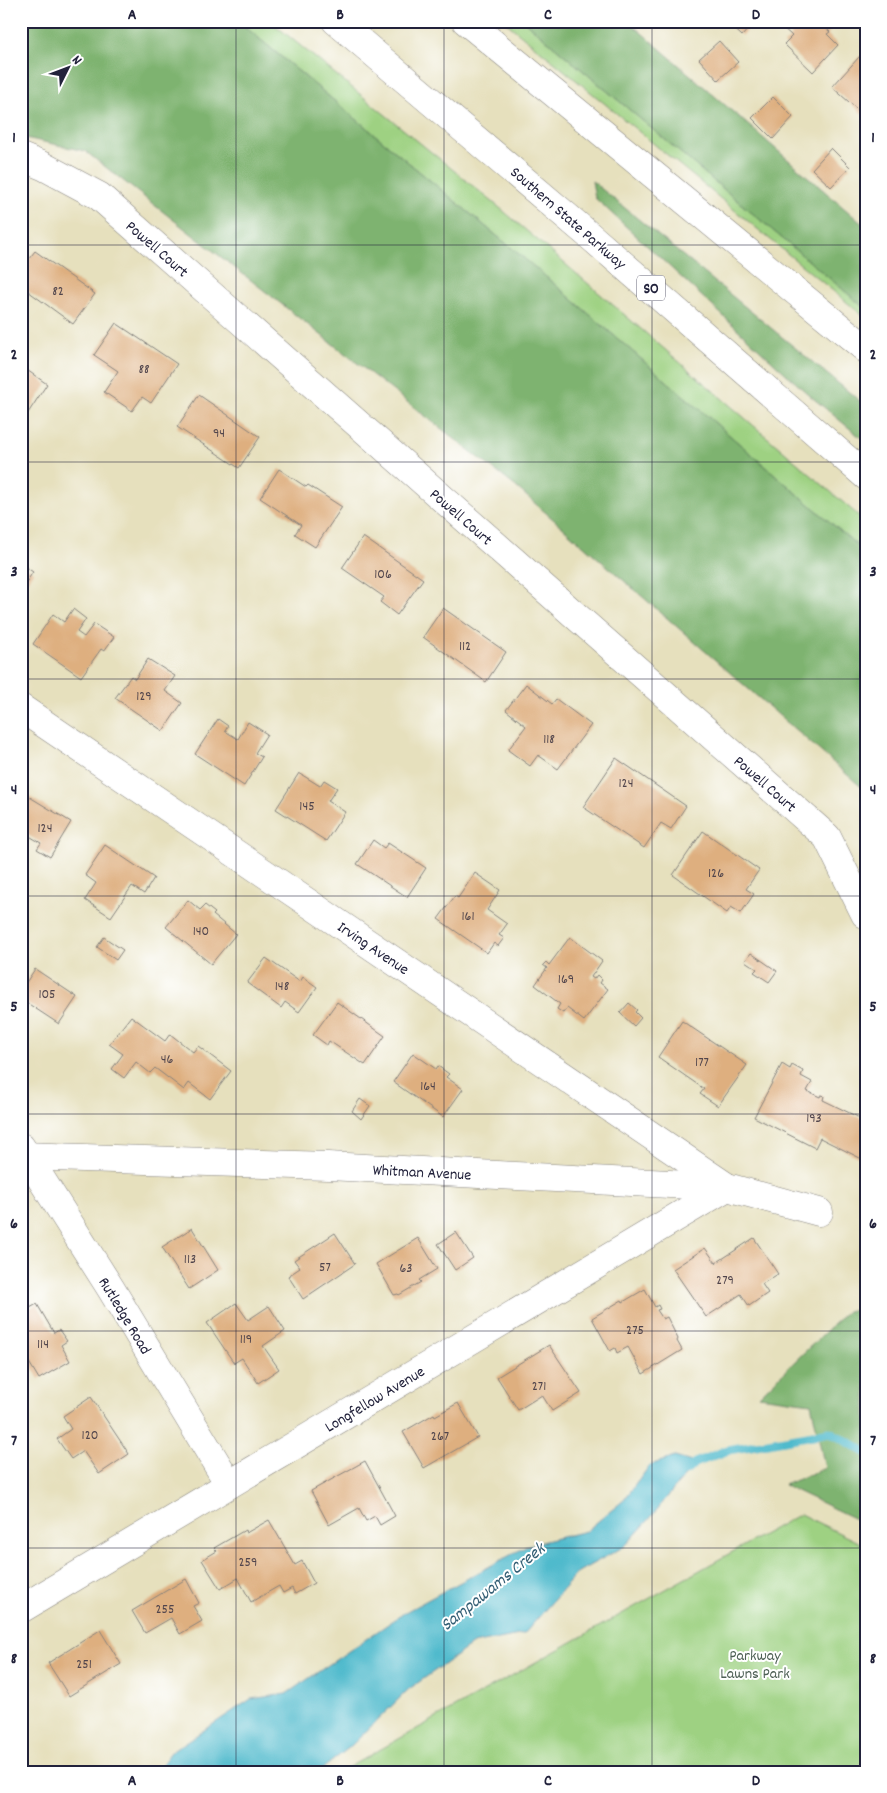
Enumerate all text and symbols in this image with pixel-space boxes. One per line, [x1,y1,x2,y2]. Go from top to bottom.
text: A [128,4,137,27]
text: B [336,4,344,27]
text: C [544,4,552,27]
text: D [752,4,761,27]
north arrow [42,42,92,92]
text: N [66,51,86,70]
text: 1 [12,127,16,150]
text: 1 [871,127,875,150]
street label: Southern State Parkway [504,162,631,276]
street label: Powell Court [120,216,193,284]
road number: SO [637,276,665,300]
house number: 82 [52,282,64,302]
text: 2 [11,344,18,367]
text: 2 [870,344,877,367]
house number: 88 [138,360,150,380]
house number: 94 [213,424,225,444]
street label: Powell Court [424,484,497,552]
text: 3 [10,561,18,584]
text: 3 [869,561,877,584]
house number: 106 [374,565,392,585]
house number: 112 [459,637,471,657]
house number: 129 [136,687,152,707]
house number: 118 [543,730,555,750]
street label: Powell Court [728,751,801,819]
house number: 124 [619,774,634,794]
text: 4 [11,779,17,802]
text: 4 [870,779,876,802]
house number: 145 [299,797,315,817]
house number: 124 [38,819,53,839]
house number: 126 [708,864,724,884]
house number: 161 [462,907,475,927]
street label: Irving Avenue [332,917,413,982]
house number: 140 [193,922,209,942]
house number: 169 [558,970,574,990]
house number: 148 [275,977,290,997]
house number: 105 [38,985,56,1005]
text: 5 [10,996,18,1019]
text: 5 [869,996,877,1019]
house number: 46 [161,1050,173,1070]
house number: 177 [695,1053,709,1073]
house number: 164 [420,1077,436,1097]
house number: 193 [806,1109,822,1129]
street label: Whitman Avenue [372,1159,472,1188]
text: 6 [10,1213,18,1236]
text: 6 [869,1213,877,1236]
house number: 113 [184,1250,196,1270]
house number: 57 [319,1258,331,1278]
house number: 63 [399,1259,413,1279]
house number: 279 [716,1271,734,1291]
street label: Rutledge Road [92,1273,156,1359]
house number: 275 [626,1321,644,1341]
house number: 119 [240,1330,252,1350]
house number: 114 [37,1335,49,1355]
street label: Longfellow Avenue [321,1361,430,1439]
house number: 271 [532,1377,546,1397]
house number: 120 [82,1426,98,1446]
house number: 267 [431,1427,449,1447]
text: 7 [11,1430,17,1453]
text: 7 [870,1430,876,1453]
water label: Sampawams Creek [436,1537,553,1638]
house number: 259 [238,1553,258,1573]
house number: 255 [155,1600,175,1620]
park label: Parkway Lawns Park [720,1645,790,1686]
text: 8 [11,1648,18,1671]
text: 8 [870,1648,877,1671]
house number: 251 [76,1655,92,1675]
text: A [128,1770,137,1793]
text: B [336,1770,344,1793]
text: C [544,1770,552,1793]
text: D [752,1770,761,1793]

